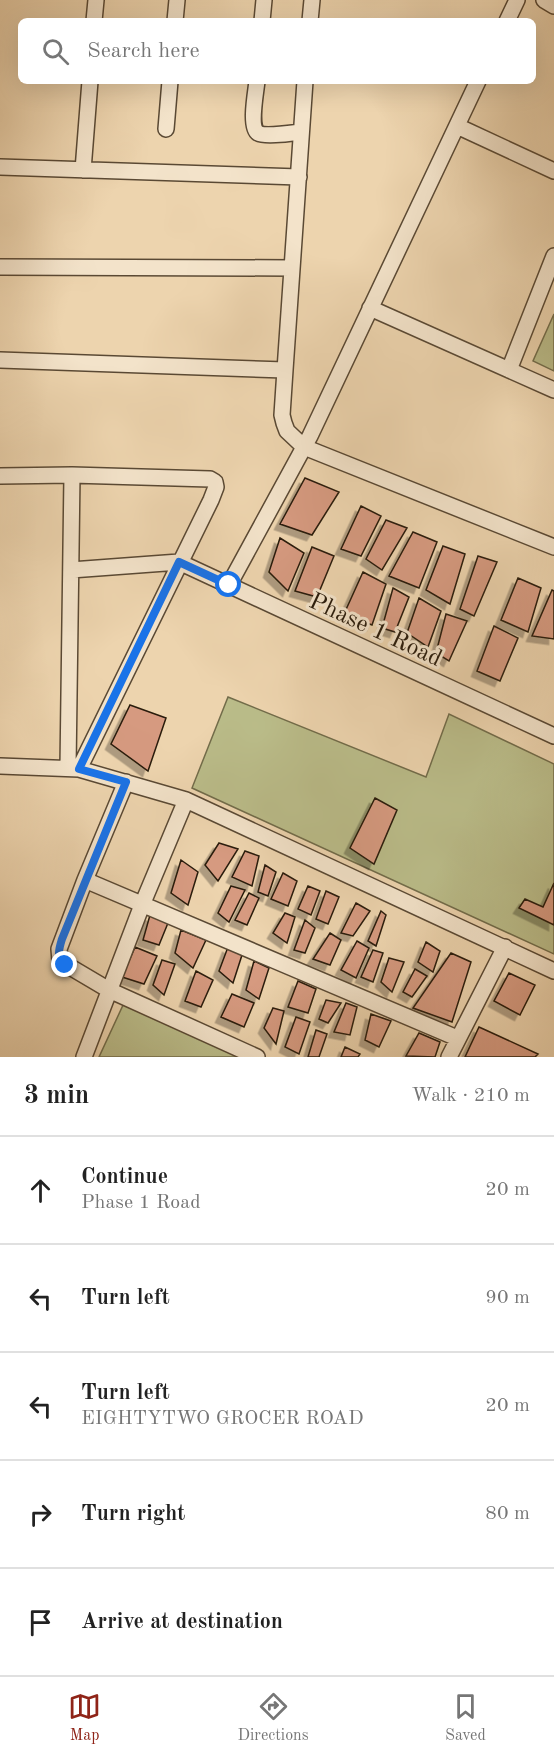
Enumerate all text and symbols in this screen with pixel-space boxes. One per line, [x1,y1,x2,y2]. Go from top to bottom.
search box [18,18,536,84]
icon: search [39,35,72,68]
text: Search here [87,40,200,62]
route start [215,571,241,597]
street label: Phase 1 Road [305,590,445,672]
route end [51,951,77,977]
text: 3 min [24,1083,89,1109]
text: Walk · 210 m [411,1086,530,1106]
text: Continue [81,1166,168,1188]
icon: ahead [24,1174,57,1207]
text: 20 m [485,1180,530,1200]
text: Phase 1 Road [81,1193,201,1213]
icon: left [24,1282,57,1315]
text: Turn left [81,1287,170,1309]
text: 90 m [485,1288,530,1308]
text: Turn left [81,1382,170,1404]
icon: left [24,1390,57,1423]
text: 20 m [485,1396,530,1416]
text: EIGHTYTWO GROCER ROAD [81,1409,363,1429]
icon: right [24,1498,57,1531]
text: Turn right [81,1503,185,1525]
text: 80 m [485,1504,530,1524]
icon: arrive [24,1606,57,1639]
text: Arrive at destination [81,1611,283,1633]
tab: Map [68,1690,101,1746]
tab: Directions [238,1690,309,1746]
tab: Saved [445,1690,486,1746]

